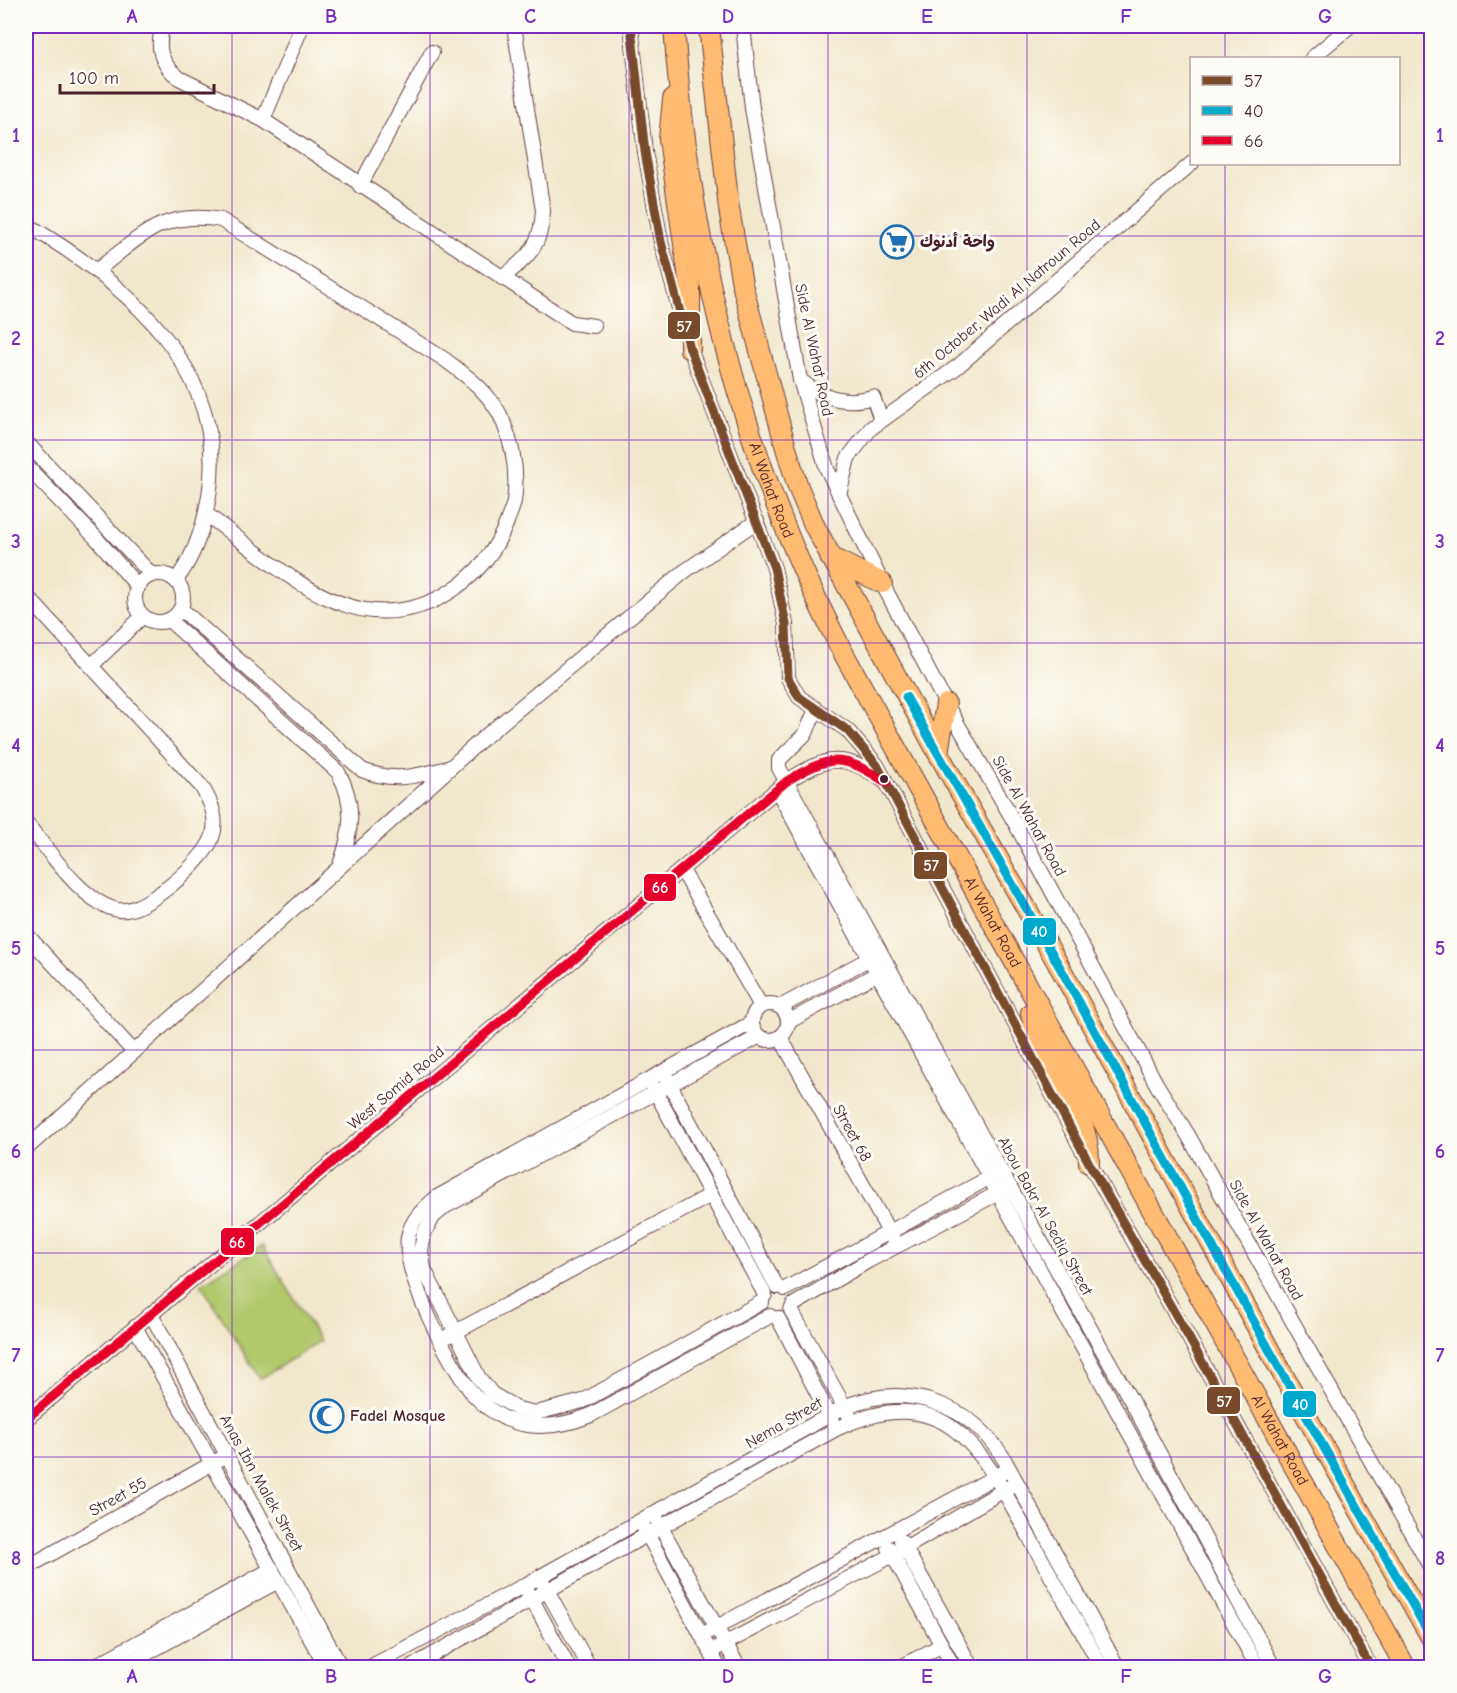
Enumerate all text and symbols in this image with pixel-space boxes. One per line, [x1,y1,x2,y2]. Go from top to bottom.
text: A [126,5,138,28]
text: B [325,5,337,28]
text: C [524,5,536,28]
text: D [722,5,734,28]
text: E [921,5,933,28]
text: F [1120,5,1132,28]
text: G [1318,5,1332,28]
scale bar [60,57,214,95]
legend [1190,57,1400,165]
text: 100 m [69,68,119,89]
text: 57 [1244,71,1263,92]
text: 40 [1244,101,1264,122]
text: 1 [12,124,20,147]
text: 1 [1436,124,1444,147]
text: 66 [1244,131,1264,152]
street label: 6th October, Wadi Al Natroun Road [910,215,1104,383]
supermarket icon: واحة أدنوك [879,224,915,260]
place label: واحة أدنوك [920,231,995,252]
street label: Side Al Wahat Road [791,282,837,418]
line badge: 57 [667,311,701,340]
text: 57 [676,318,693,336]
text: 2 [11,327,21,350]
text: 2 [1435,327,1445,350]
street label: Al Wahat Road [745,440,797,541]
text: 3 [11,530,21,553]
text: 3 [1435,530,1445,553]
text: 4 [11,734,21,757]
text: 4 [1435,734,1445,757]
street label: Side Al Wahat Road [988,753,1070,879]
unlabelled marker [878,773,890,785]
line badge: 57 [913,851,948,880]
text: 57 [923,857,940,875]
line badge: 66 [643,873,677,902]
street label: Al Wahat Road [960,874,1025,971]
text: 66 [652,879,668,897]
line badge: 40 [1022,917,1057,946]
text: 40 [1031,923,1047,941]
text: 5 [11,937,21,960]
text: 5 [1435,937,1445,960]
street label: West Somid Road [344,1043,448,1133]
street label: Street 68 [829,1101,875,1165]
street label: Abou Bakr Al Sediq Street [994,1134,1096,1299]
text: 6 [11,1140,21,1163]
text: 6 [1435,1140,1445,1163]
street label: Side Al Wahat Road [1225,1177,1307,1303]
line badge: 66 [220,1227,255,1256]
text: 66 [229,1234,245,1252]
text: 7 [12,1344,21,1367]
text: 7 [1436,1344,1445,1367]
line badge: 57 [1206,1386,1241,1415]
line badge: 40 [1282,1390,1317,1418]
street label: Al Wahat Road [1247,1392,1312,1488]
text: 57 [1216,1393,1233,1411]
street label: Nema Street [742,1394,826,1452]
text: 40 [1292,1396,1308,1414]
mosque icon: Fadel Mosque [309,1398,345,1434]
place label: Fadel Mosque [350,1407,446,1425]
street label: Anas Ibn Malek Street [216,1411,306,1555]
street label: Street 55 [86,1474,150,1520]
text: 8 [11,1547,21,1570]
text: 8 [1435,1547,1445,1570]
text: A [126,1665,138,1688]
text: B [325,1665,337,1688]
text: C [524,1665,536,1688]
text: D [722,1665,734,1688]
text: E [921,1665,933,1688]
text: F [1120,1665,1132,1688]
text: G [1318,1665,1332,1688]

